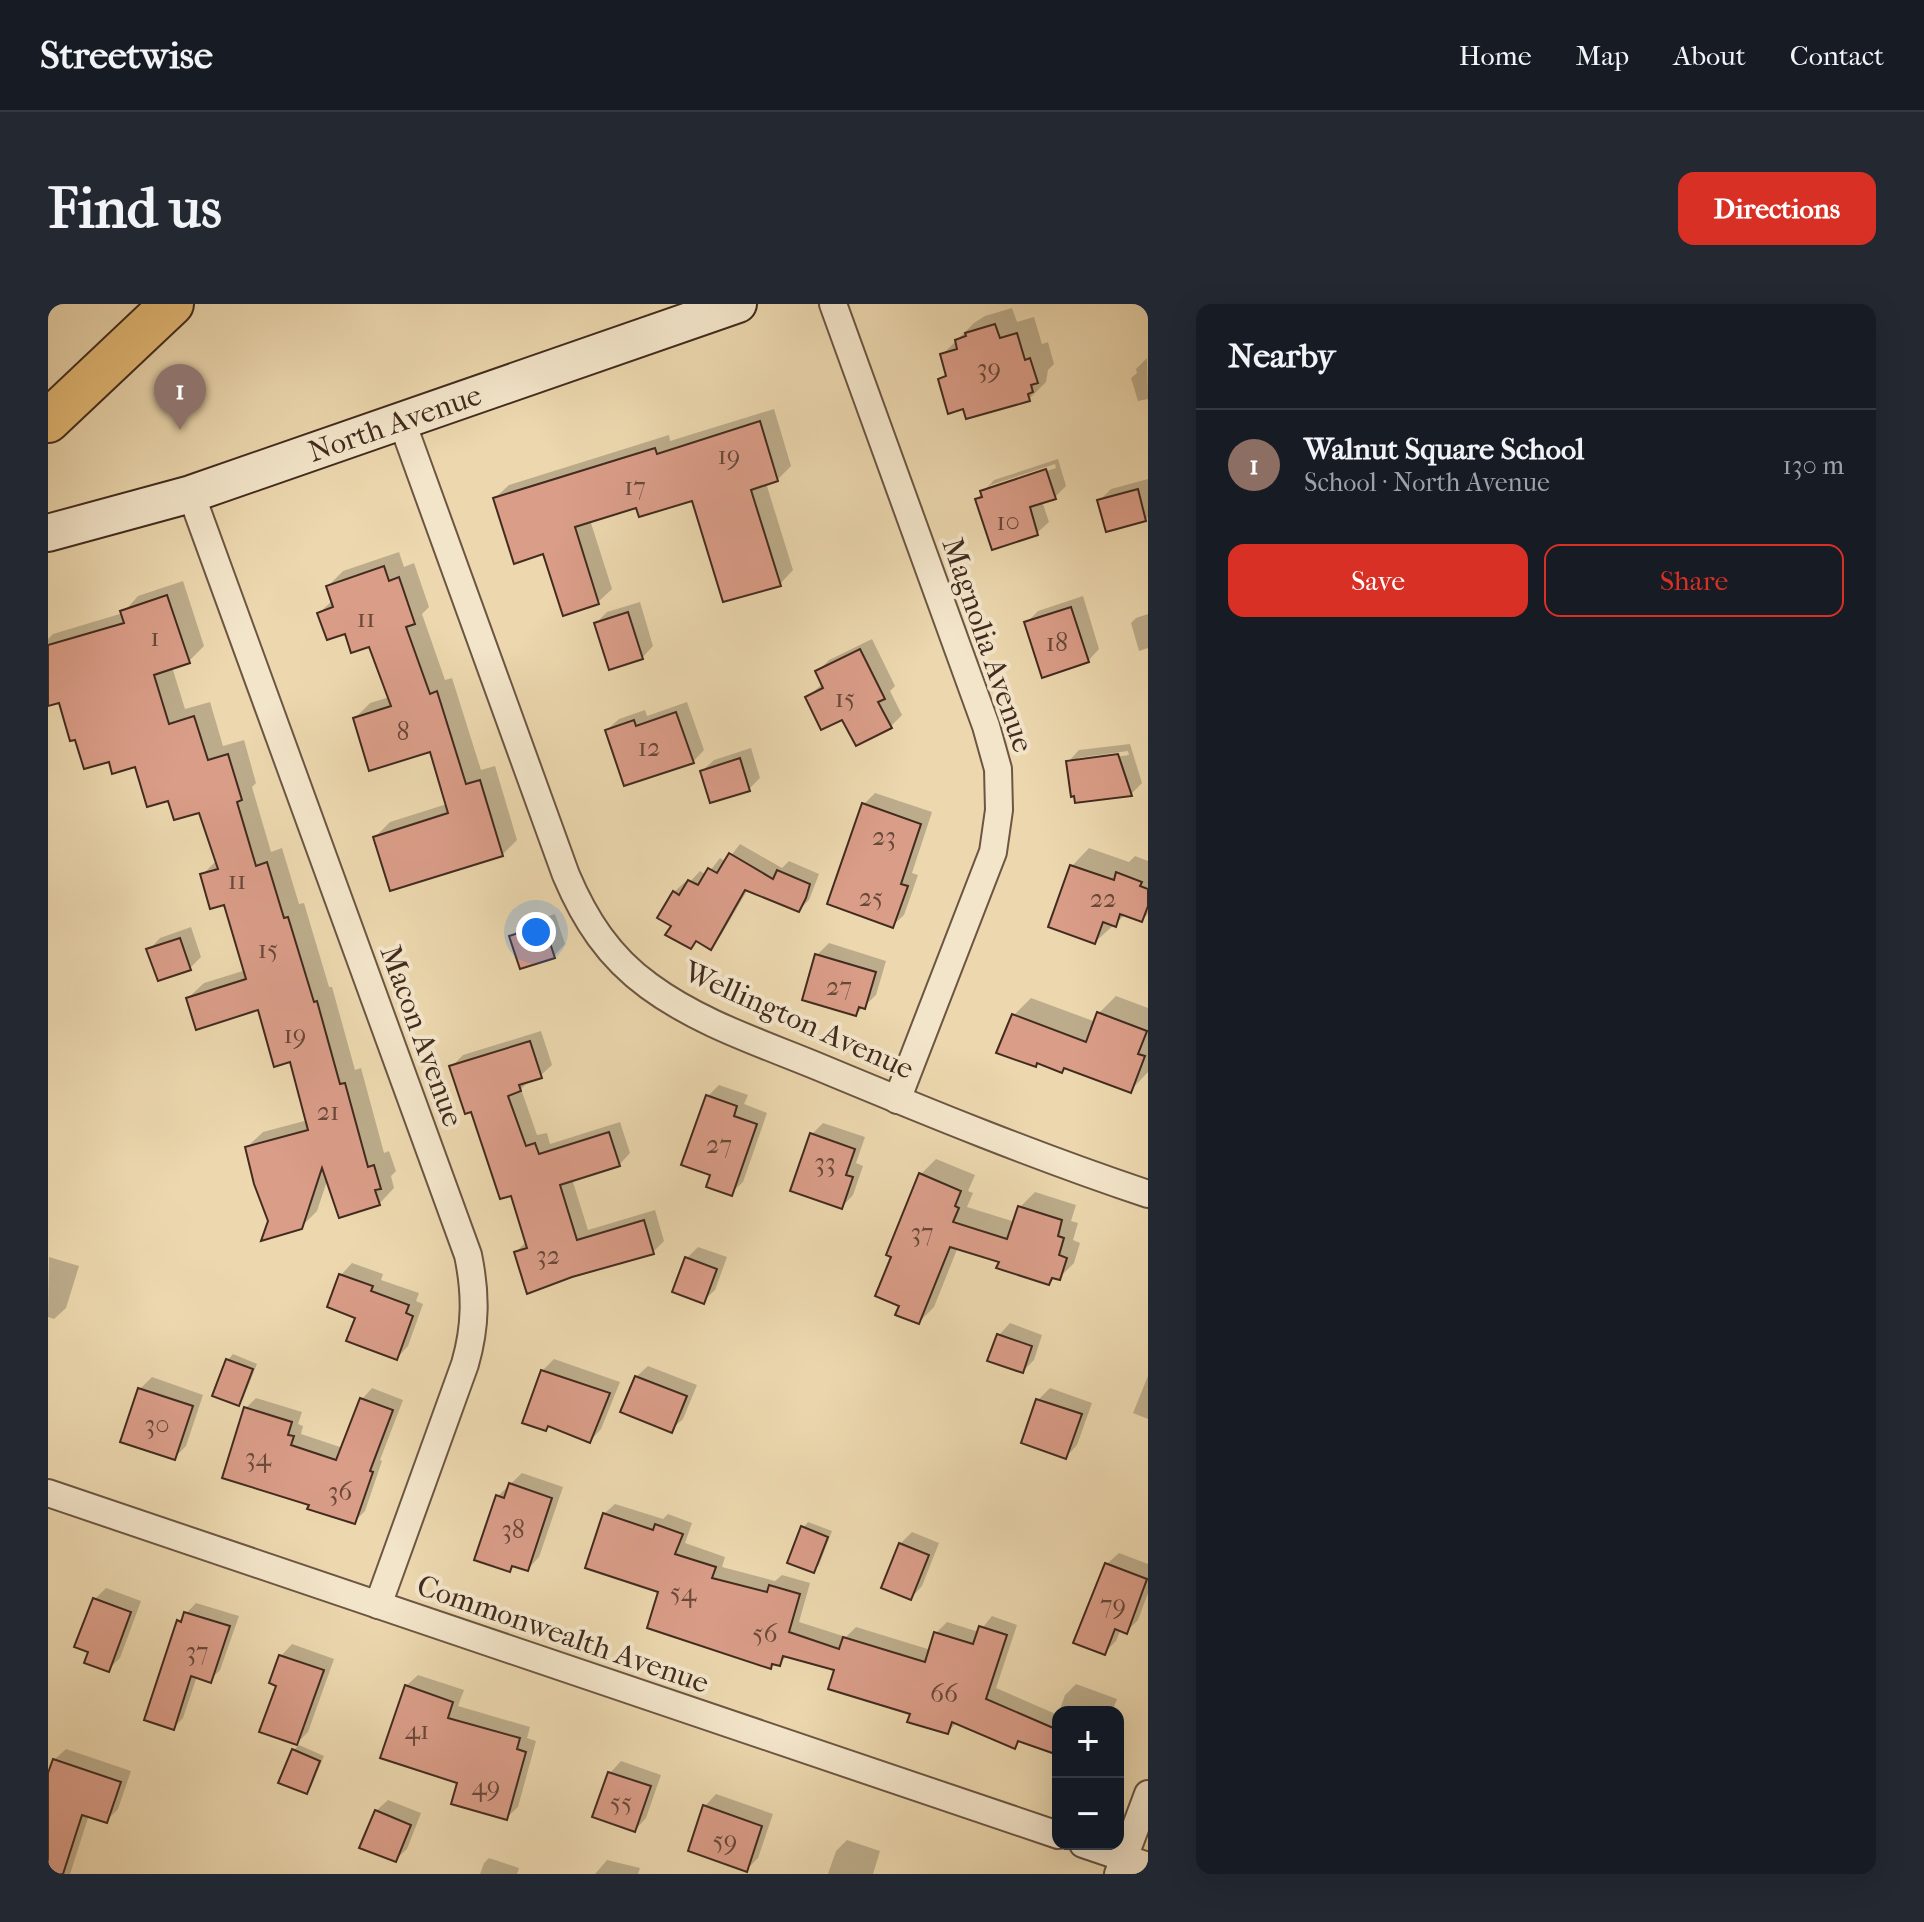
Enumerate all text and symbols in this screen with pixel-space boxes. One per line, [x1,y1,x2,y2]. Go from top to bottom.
text: Streetwise [40,33,213,78]
text: Home [1459,39,1532,72]
text: Map [1576,39,1629,72]
text: About [1673,39,1746,72]
text: Contact [1790,39,1884,72]
button: Directions [1678,172,1876,245]
text: Find us [48,176,222,241]
text: Nearby [1228,336,1335,376]
house number: 39 [977,353,1001,384]
pin: 1 [154,364,206,430]
street label: North Avenue [304,377,486,470]
text: Walnut Square School [1304,432,1584,467]
house number: 19 [718,440,740,471]
text: 1 [1249,450,1259,481]
text: 130 m [1783,450,1844,481]
text: School · North Avenue [1304,467,1550,498]
house number: 17 [624,471,646,502]
house number: 10 [996,506,1020,537]
street label: Magnolia Avenue [935,534,1041,757]
button: Save [1228,544,1528,617]
button: Share [1544,544,1844,617]
house number: 11 [357,603,375,634]
house number: 1 [150,622,160,653]
house number: 18 [1046,627,1068,658]
house number: 15 [835,683,855,714]
house number: 8 [396,716,410,747]
house number: 12 [638,732,660,763]
house number: 23 [872,821,896,852]
house number: 11 [228,865,246,896]
house number: 25 [859,882,883,913]
house number: 22 [1090,883,1116,914]
your location [516,912,556,952]
house number: 15 [258,934,278,965]
street label: Macon Avenue [373,941,471,1132]
street label: Wellington Avenue [678,954,919,1087]
house number: 27 [826,971,852,1002]
house number: 19 [284,1019,306,1050]
house number: 21 [317,1096,339,1127]
house number: 27 [706,1129,732,1160]
house number: 33 [814,1147,836,1178]
house number: 37 [910,1217,934,1248]
house number: 32 [536,1240,560,1271]
house number: 30 [144,1409,170,1440]
house number: 34 [245,1442,272,1473]
house number: 36 [328,1476,353,1507]
house number: 38 [501,1514,525,1545]
street label: Commonwealth Avenue [412,1568,713,1701]
house number: 54 [670,1577,697,1608]
house number: 79 [1100,1589,1126,1620]
house number: 56 [752,1618,779,1649]
house number: 37 [185,1636,209,1667]
house number: 66 [930,1678,959,1709]
map controls [1052,1706,1124,1850]
button: + [1052,1706,1124,1778]
house number: 41 [405,1715,429,1746]
house number: 49 [472,1771,500,1802]
button: − [1052,1778,1124,1850]
house number: 55 [610,1787,632,1818]
house number: 59 [713,1825,737,1856]

